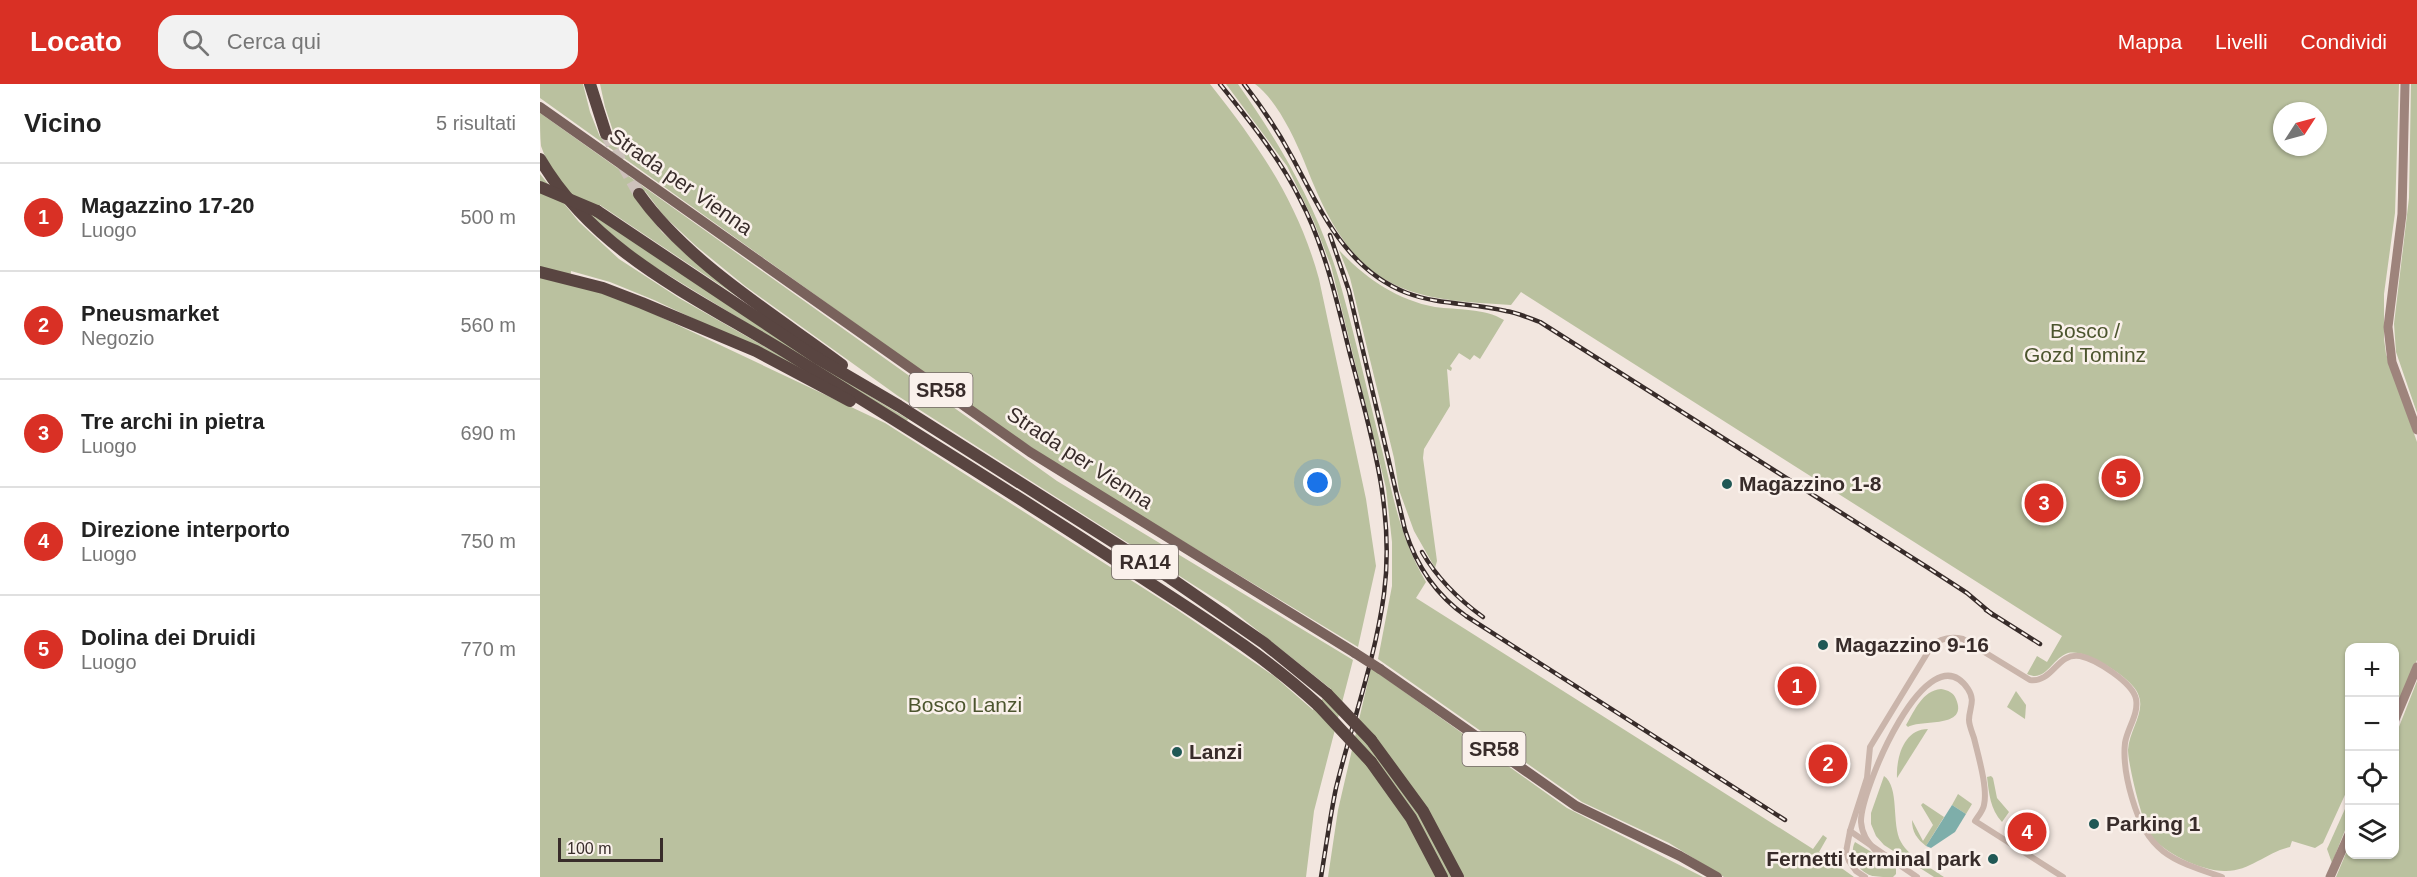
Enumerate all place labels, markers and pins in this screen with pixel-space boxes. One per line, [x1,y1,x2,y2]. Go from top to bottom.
pin: 5 [2102,456,2140,500]
place label: Magazzino 1-8 [1739,472,1882,495]
marker: Magazzino 1-8 [1720,477,1734,491]
pin: 3 [2024,480,2064,526]
place label: Magazzino 9-16 [1835,633,1989,656]
marker: Magazzino 9-16 [1816,638,1830,652]
pin: 1 [1778,664,1816,708]
place label: Lanzi [1189,740,1243,763]
pin: 2 [1808,742,1848,786]
marker: Lanzi [1170,745,1184,759]
pin: 4 [2008,810,2046,855]
place label: Parking 1 [2106,812,2201,835]
marker: Parking 1 [2087,817,2101,831]
place label: Fernetti terminal park [1766,847,1981,870]
marker: Fernetti terminal park [1986,852,2000,866]

